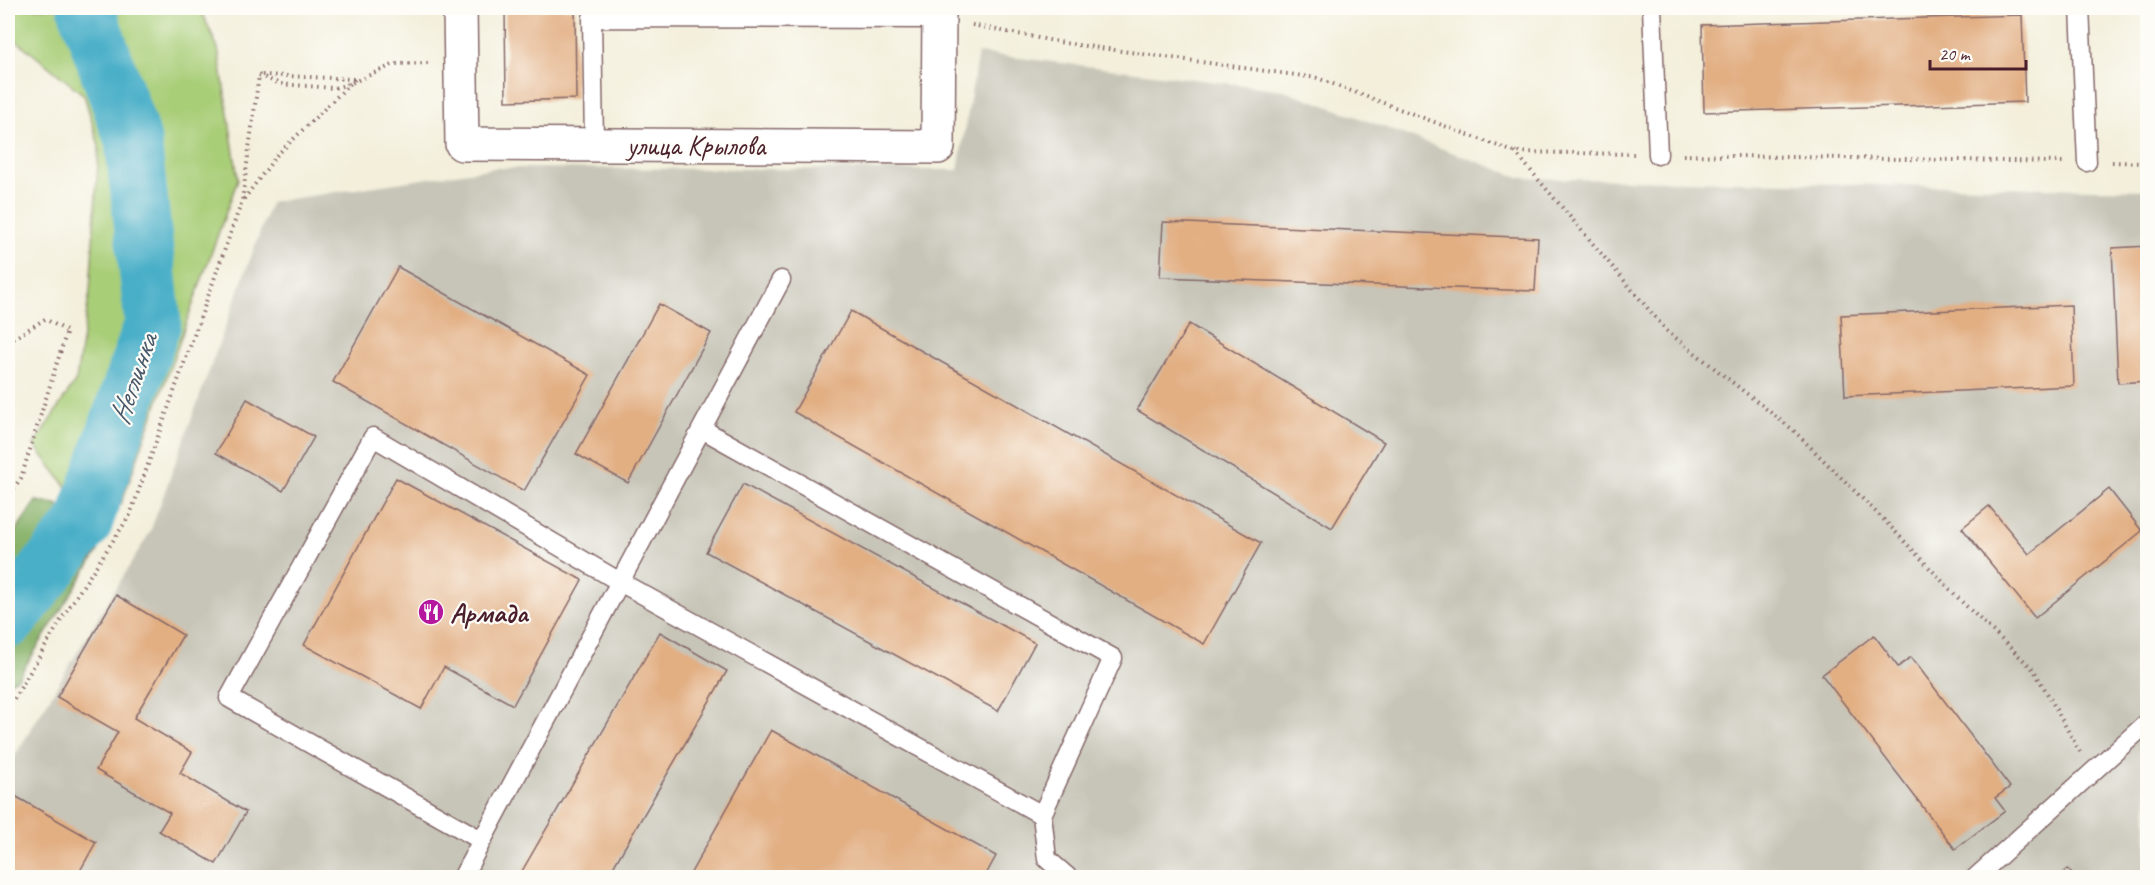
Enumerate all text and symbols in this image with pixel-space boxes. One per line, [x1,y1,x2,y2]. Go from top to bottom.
scale bar [1930,33,2026,71]
text: 20 m [1939,43,1972,65]
street label: улица Крылова [625,128,767,163]
water label: Неглинка [100,325,167,429]
place label: Армада [450,595,530,630]
restaurant icon: Армада [416,597,446,627]

